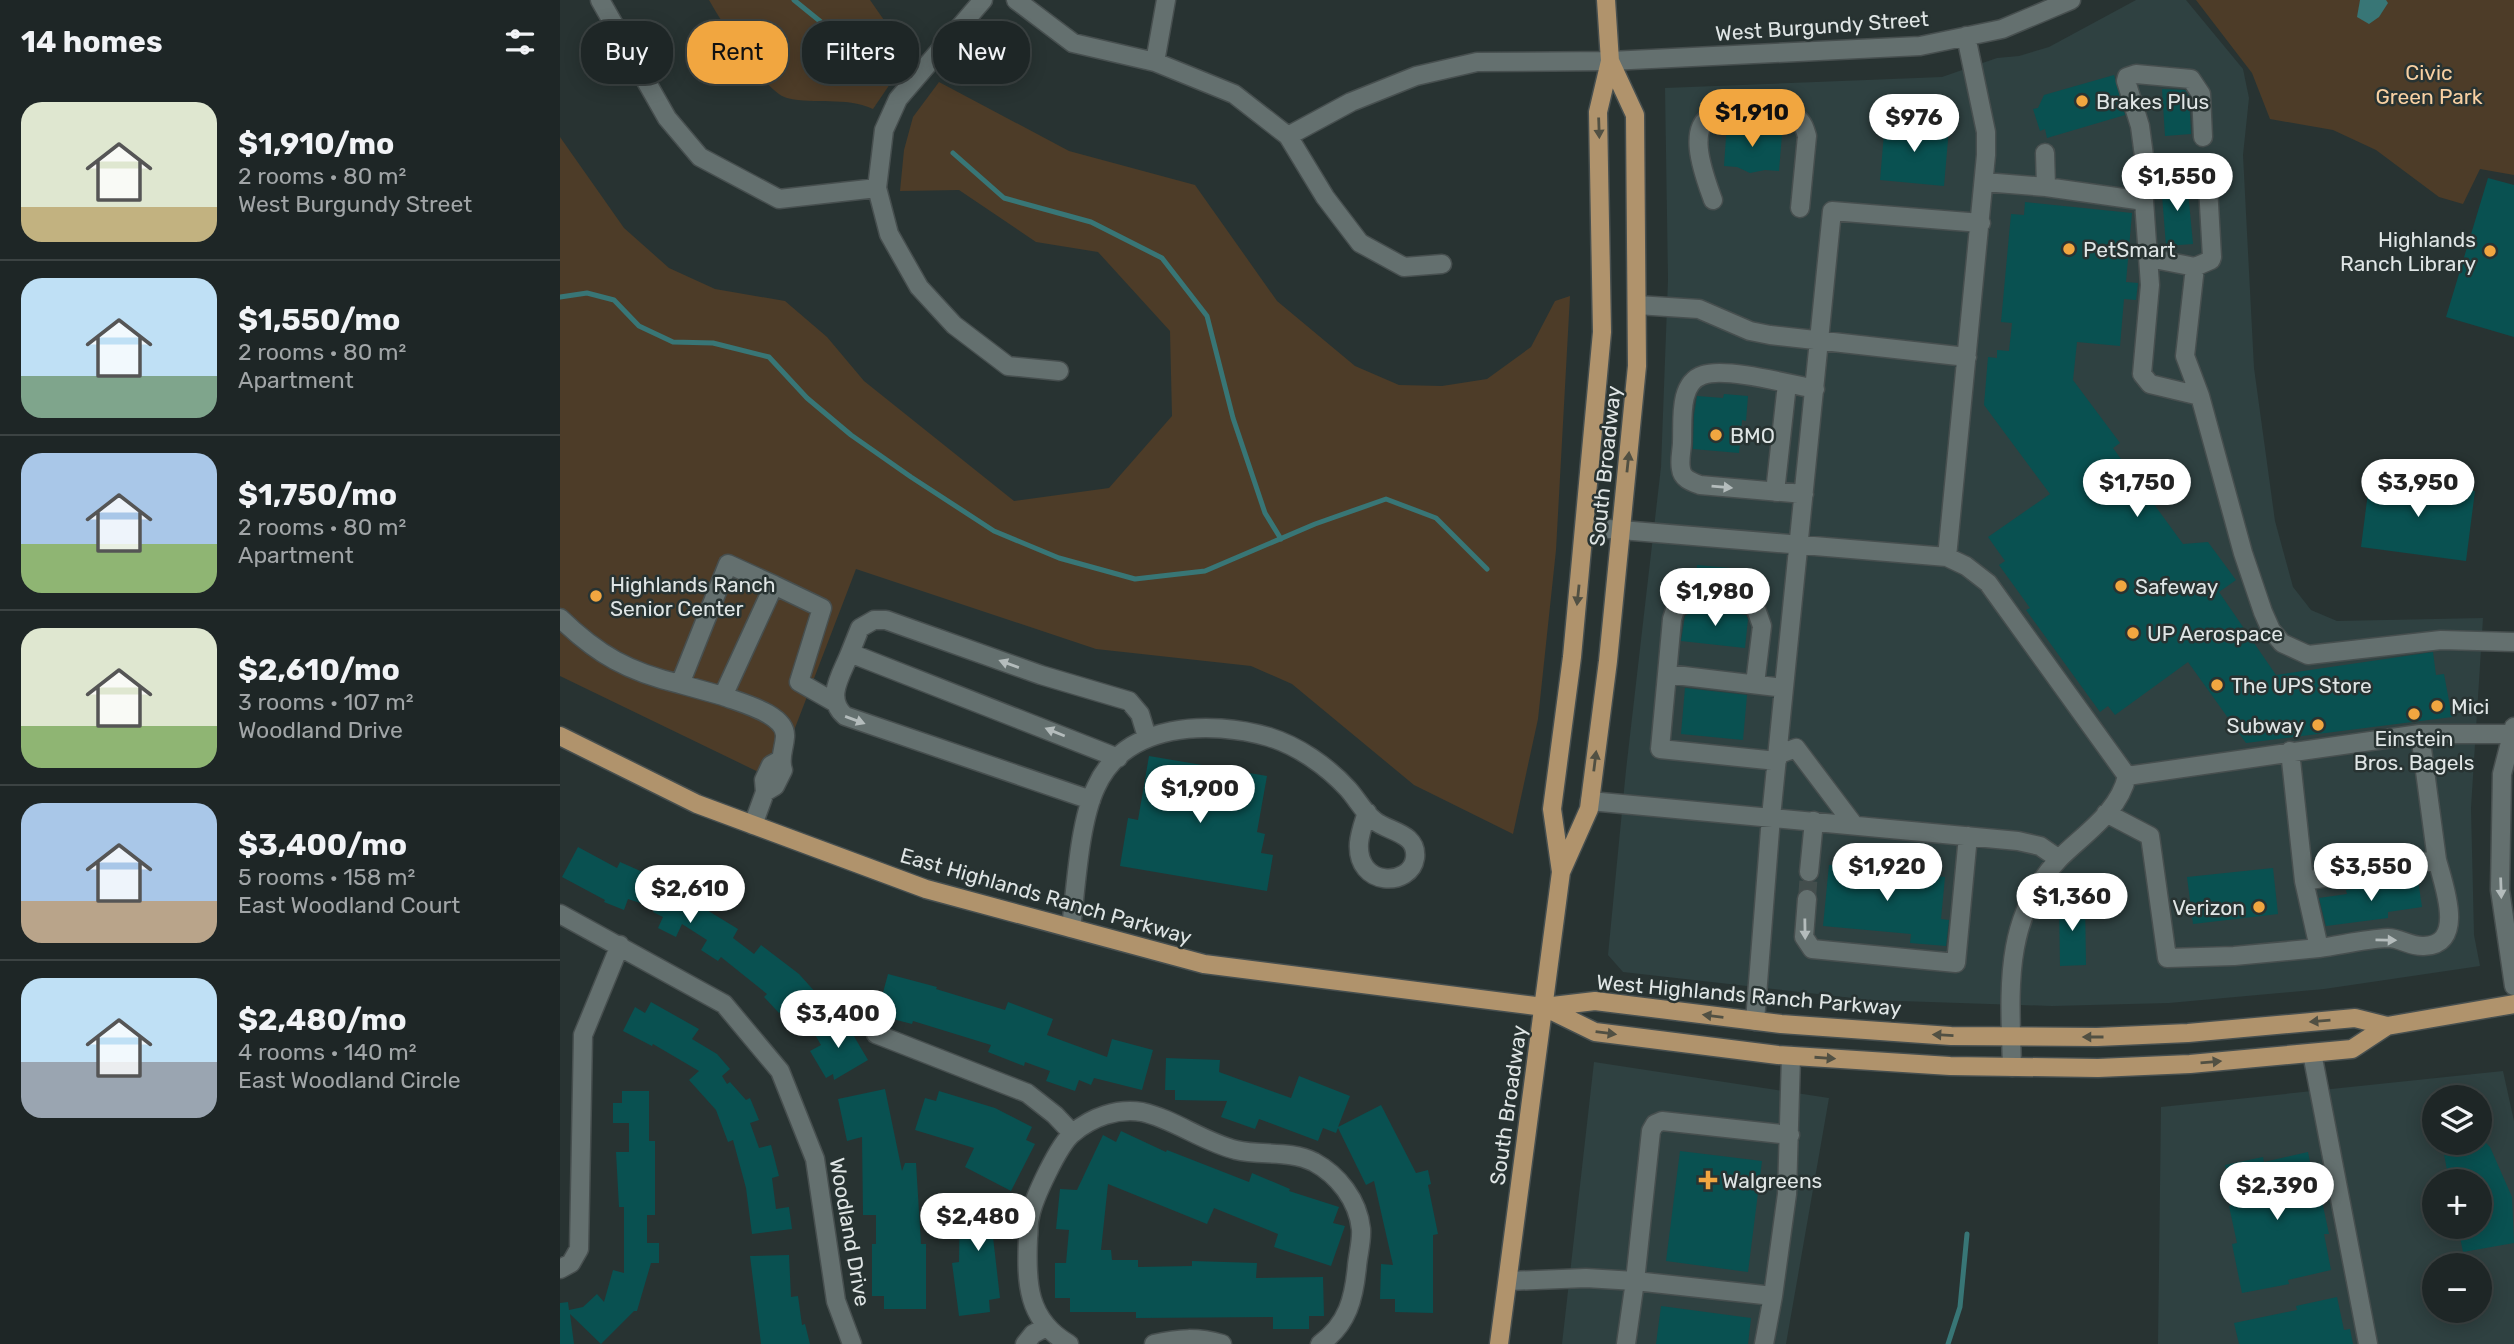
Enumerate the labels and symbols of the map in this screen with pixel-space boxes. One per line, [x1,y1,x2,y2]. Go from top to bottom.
street label: West Burgundy Street [1714,6,1930,46]
park label: Civic Green Park [2375,60,2483,109]
place label: Brakes Plus [2096,89,2209,114]
pin: $1,910 [1695,90,1809,149]
marker: Brakes Plus [2074,93,2090,109]
pin: $976 [1873,94,1955,154]
one-way arrow [1593,117,1604,139]
pin: $1,550 [2120,154,2234,213]
place label: Highlands Ranch Library [2340,227,2476,276]
place label: PetSmart [2083,237,2176,262]
marker: PetSmart [2061,241,2077,257]
marker: Highlands Ranch Library [2482,243,2498,259]
street label: South Broadway [1584,384,1626,548]
place label: BMO [1730,423,1775,448]
marker: BMO [1708,427,1724,443]
one-way arrow [1623,451,1634,473]
pin: $1,750 [2080,460,2194,519]
pin: $3,950 [2361,460,2475,519]
one-way arrow [1711,482,1733,493]
pin: $1,980 [1658,568,1772,628]
place label: Highlands Ranch Senior Center [610,572,776,621]
place label: Safeway [2135,574,2219,599]
marker: Safeway [2113,578,2129,594]
one-way arrow [1572,584,1583,606]
marker: Highlands Ranch Senior Center [588,588,604,604]
place label: UP Aerospace [2147,621,2283,646]
marker: UP Aerospace [2125,625,2141,641]
one-way arrow [999,658,1020,669]
place label: The UPS Store [2231,673,2372,698]
marker: The UPS Store [2209,677,2225,693]
place label: Mici [2451,694,2489,719]
marker: Mici [2429,698,2445,714]
marker: Einstein Bros. Bagels [2406,706,2422,722]
place label: Subway [2227,713,2304,738]
one-way arrow [845,714,866,725]
marker: Subway [2310,717,2326,733]
one-way arrow [1045,726,1066,737]
place label: Einstein Bros. Bagels [2354,726,2474,775]
one-way arrow [1590,750,1601,772]
pin: $1,900 [1143,766,1257,825]
street label: East Highlands Ranch Parkway [897,842,1195,950]
pin: $1,920 [1830,844,1944,903]
pin: $3,550 [2314,844,2428,903]
pin: $2,610 [633,866,747,925]
pin: $1,360 [2015,874,2129,933]
one-way arrow [2496,878,2507,900]
place label: Verizon [2172,895,2245,920]
marker: Verizon [2251,899,2267,915]
one-way arrow [1800,918,1811,940]
one-way arrow [2375,935,2397,946]
street label: West Highlands Ranch Parkway [1595,969,1903,1021]
pin: $3,400 [781,990,895,1050]
one-way arrow [1702,1010,1724,1021]
one-way arrow [2308,1016,2330,1027]
street label: South Broadway [1484,1023,1532,1187]
one-way arrow [1595,1028,1617,1039]
one-way arrow [1932,1029,1954,1040]
one-way arrow [2081,1031,2103,1043]
one-way arrow [1814,1053,1836,1064]
one-way arrow [2200,1056,2222,1067]
street label: Woodland Drive [825,1156,875,1308]
pin: $2,390 [2220,1162,2334,1222]
place label: Walgreens [1722,1168,1822,1193]
marker: Walgreens [1700,1172,1716,1188]
pin: $2,480 [921,1194,1035,1253]

